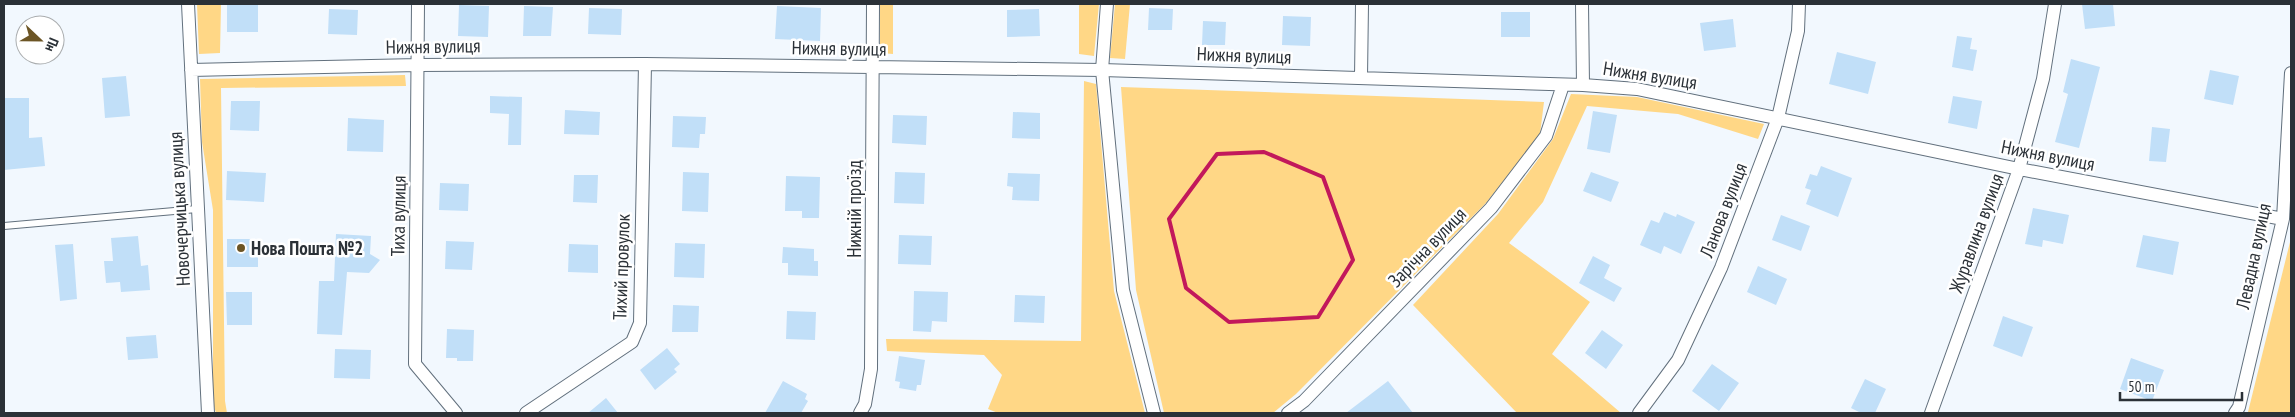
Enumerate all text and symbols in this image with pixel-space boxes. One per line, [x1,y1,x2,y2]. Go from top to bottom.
north arrow [15,15,65,65]
street label: Нижня вулиця [385,33,481,59]
text: Пн [41,35,63,55]
street label: Нижня вулиця [791,35,887,61]
street label: Нижня вулиця [1196,41,1292,69]
street label: Нижня вулиця [1601,56,1699,94]
street label: Новочерчицька вулиця [163,131,195,287]
street label: Нижня вулиця [1999,134,2097,176]
street label: Ланова вулиця [1694,159,1752,262]
street label: Нижній проїзд [842,160,866,258]
street label: Журавлина вулиця [1943,170,2009,297]
street label: Тиха вулиця [385,175,411,257]
street label: Левадна вулиця [2230,201,2276,312]
street label: Зарічна вулиця [1383,202,1471,292]
street label: Тихий провулок [607,213,635,320]
place label: Нова Пошта №2 [251,236,363,260]
marker: Нова Пошта №2 [235,242,247,254]
scale bar [2120,370,2242,402]
text: 50 m [2128,377,2154,396]

